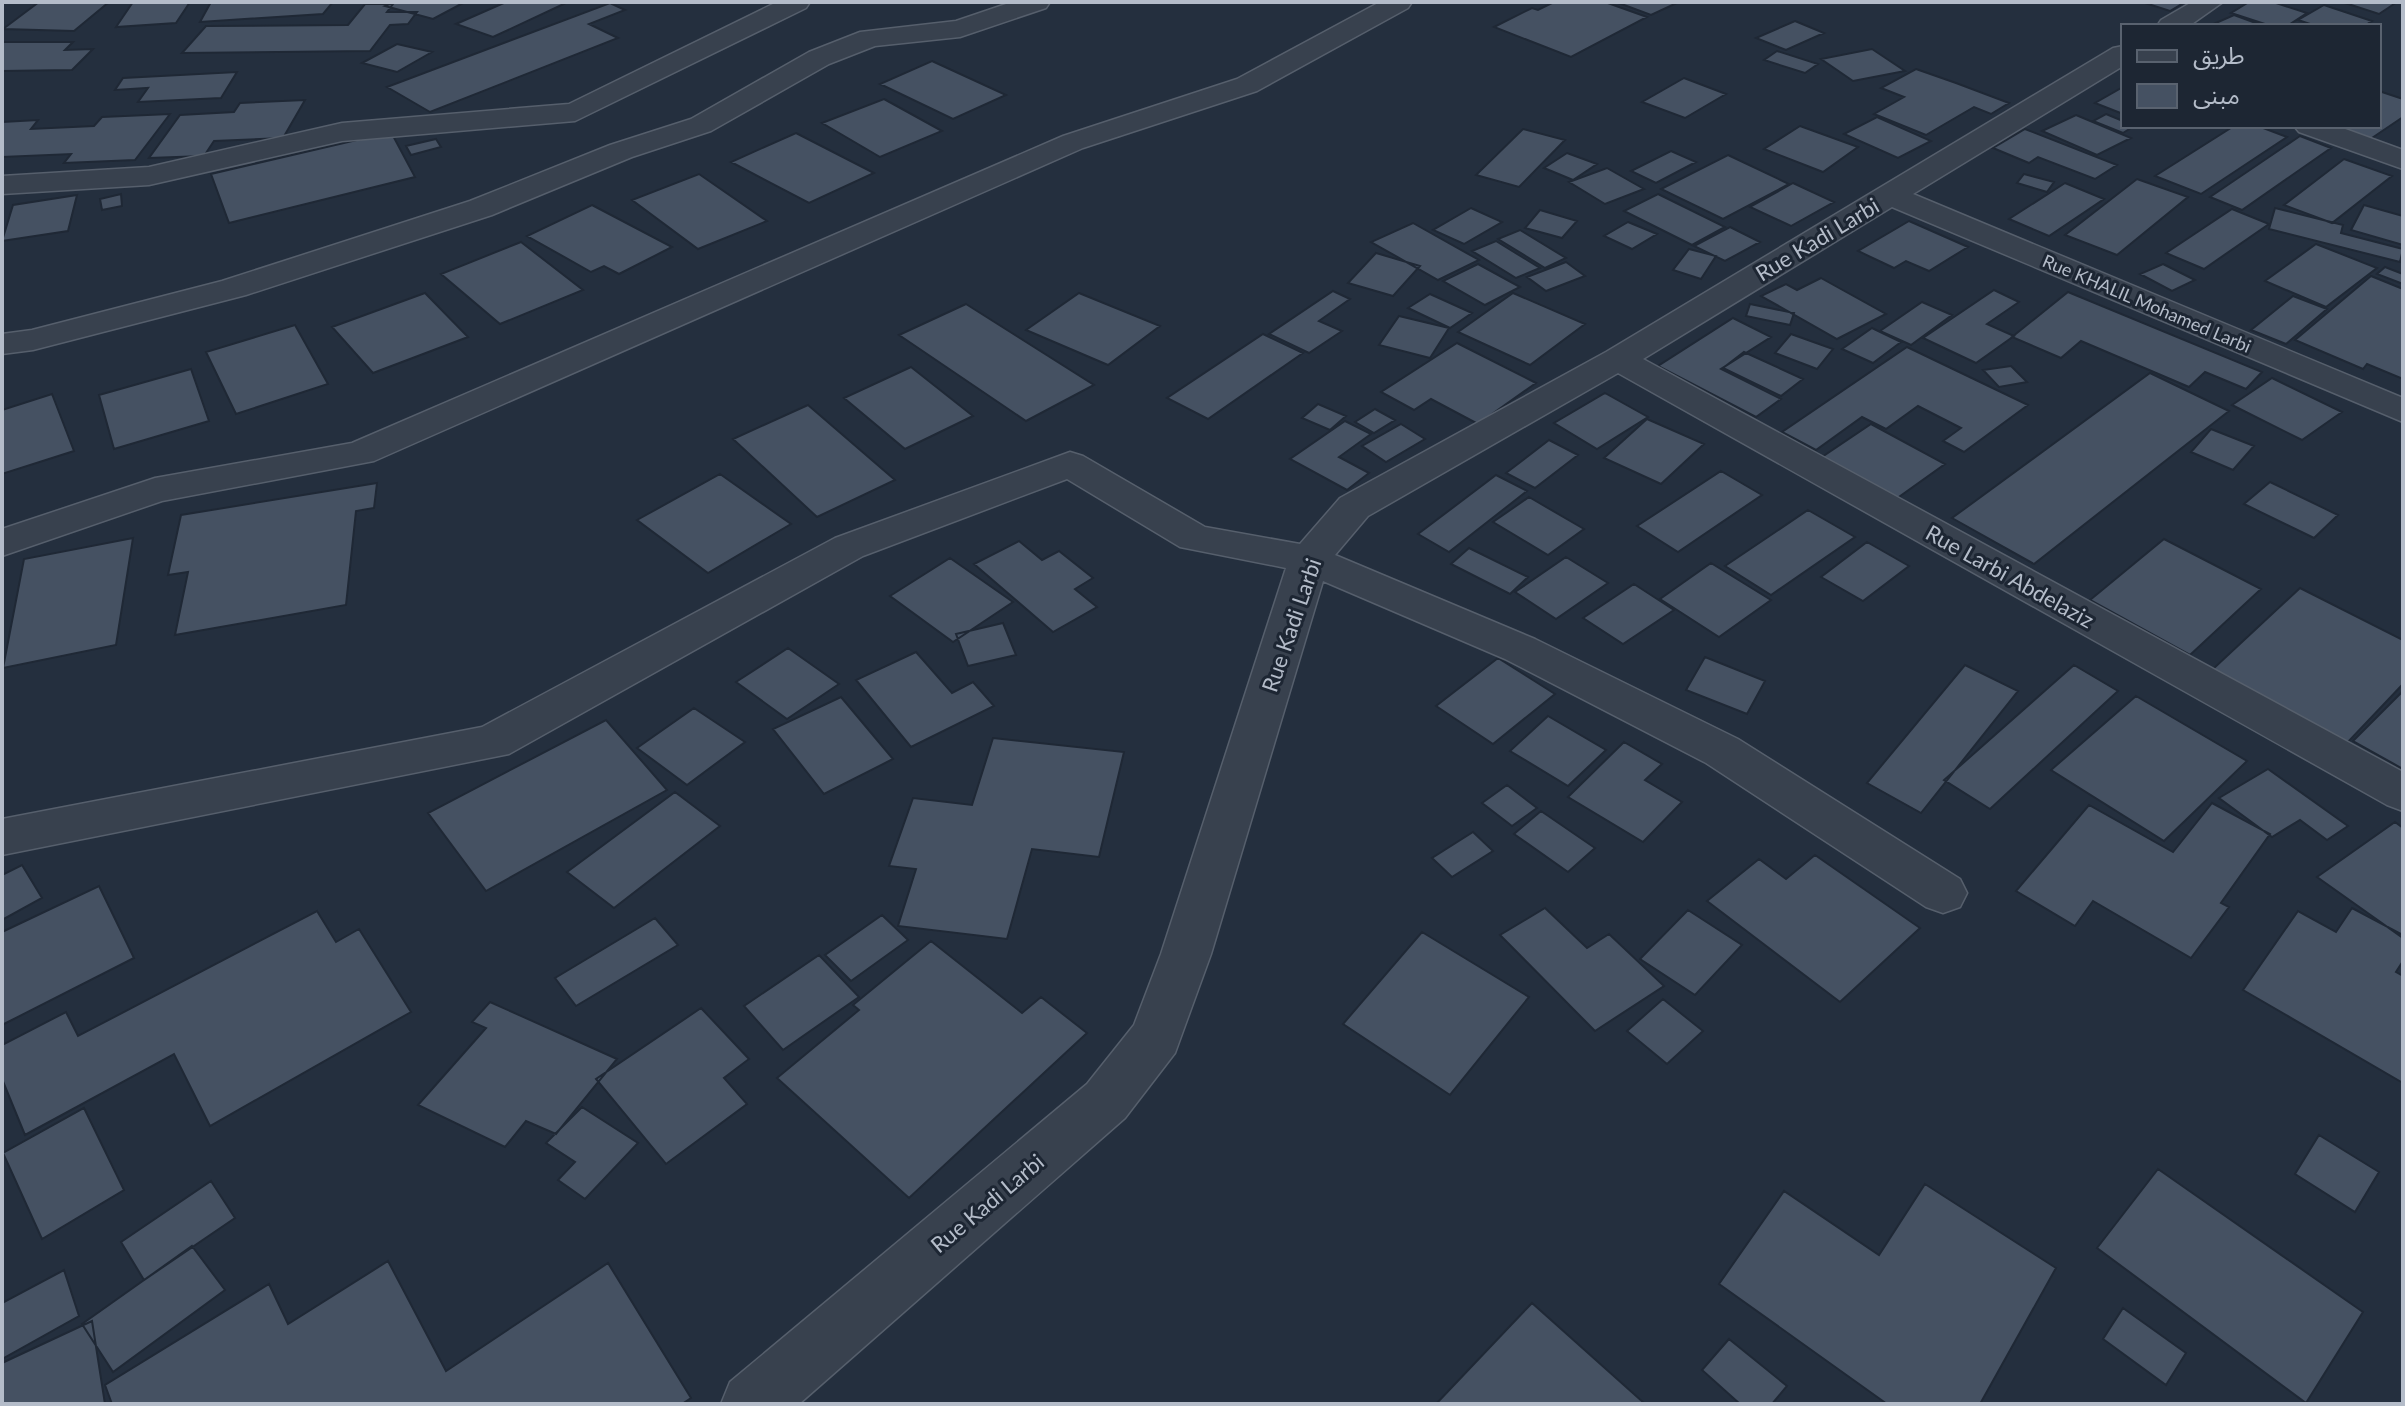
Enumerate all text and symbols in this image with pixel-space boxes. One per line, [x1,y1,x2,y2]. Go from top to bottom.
legend [2121,24,2381,128]
text: طريق [2193,40,2245,71]
text: مبنى [2193,80,2240,109]
street label: Rue Kadi Larbi [1750,192,1884,286]
street label: Rue KHALIL Mohamed Larbi [2039,249,2255,357]
street label: Rue Larbi Abdelaziz [1921,519,2099,633]
street label: Rue Kadi Larbi [1256,555,1326,695]
street label: Rue Kadi Larbi [925,1148,1049,1258]

